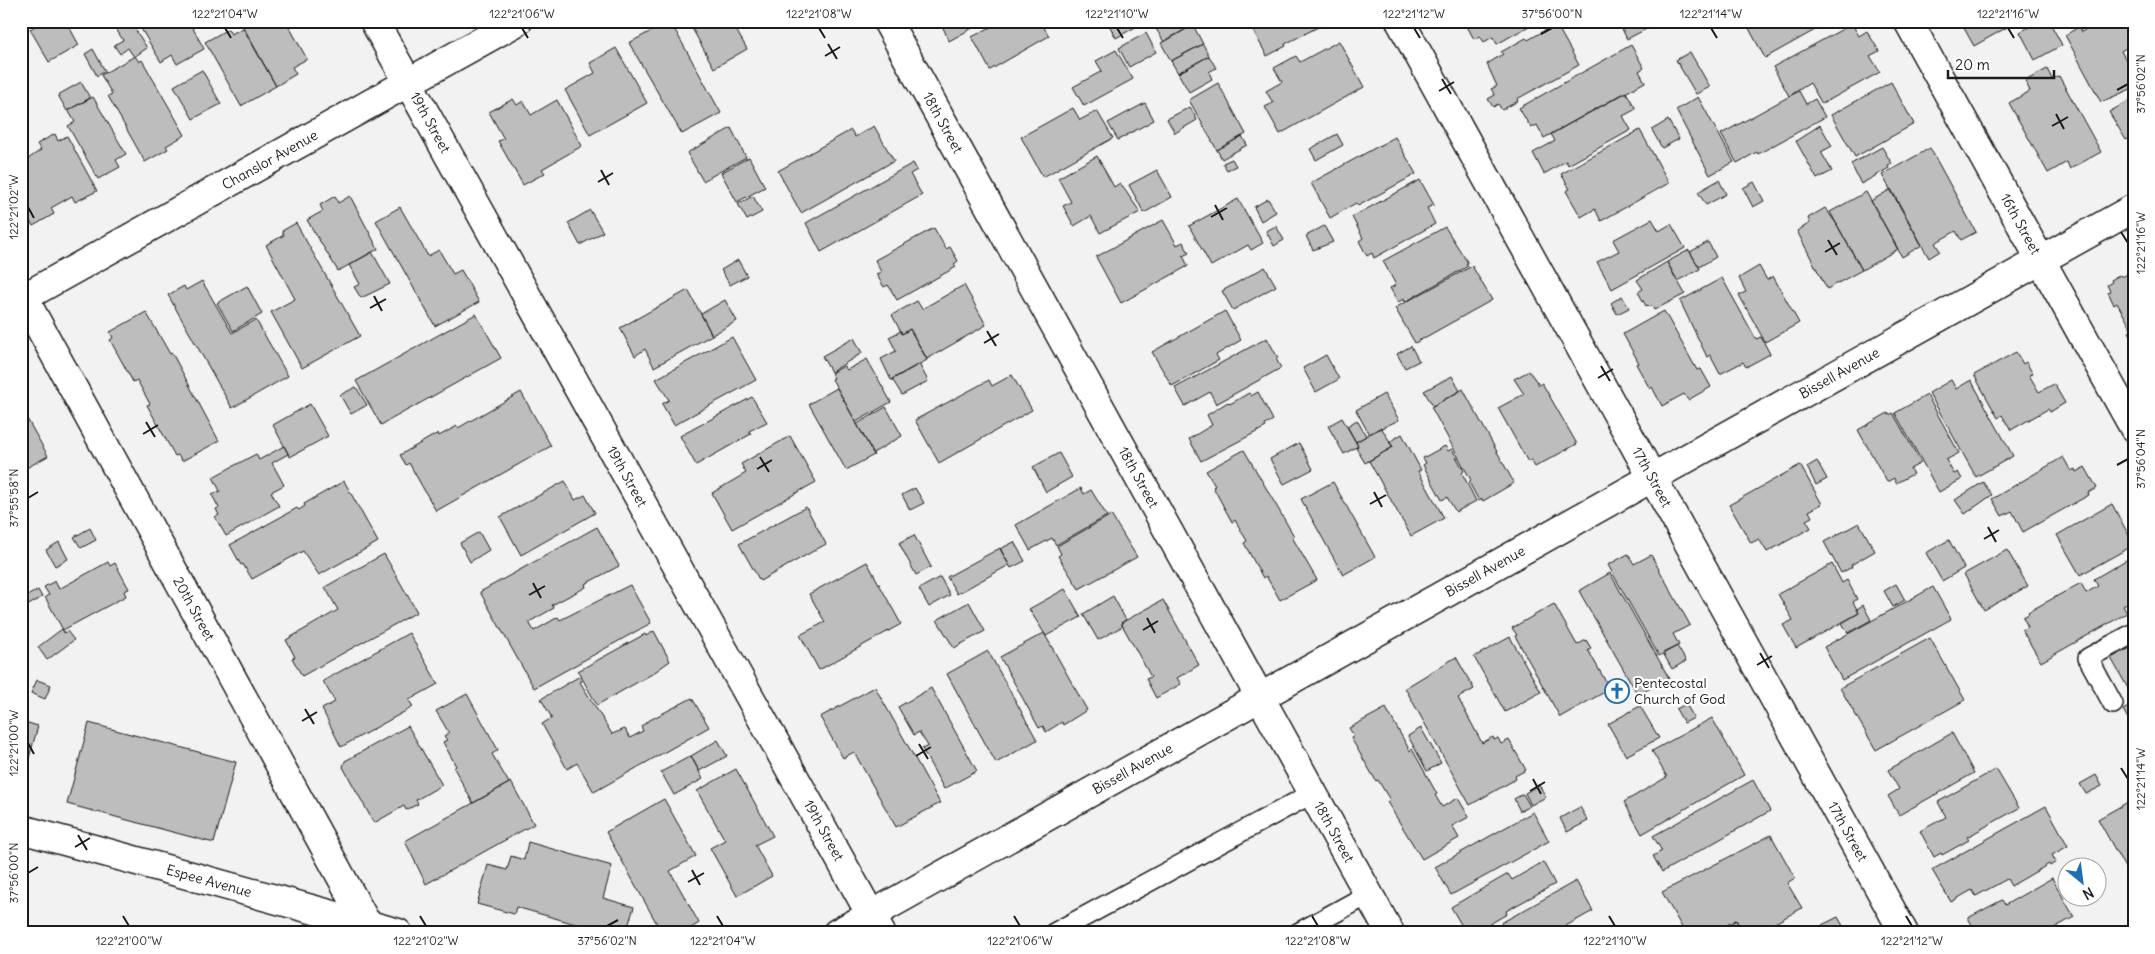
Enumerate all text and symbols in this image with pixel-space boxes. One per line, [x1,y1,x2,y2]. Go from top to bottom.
text: 122°21'04"W [192,6,258,21]
text: 122°21'06"W [489,6,555,21]
text: 122°21'08"W [786,6,852,21]
text: 122°21'10"W [1085,6,1149,21]
text: 122°21'12"W [1383,6,1445,21]
text: 37°56'00"N [1522,6,1583,21]
text: 122°21'14"W [1680,6,1742,21]
text: 122°21'16"W [1977,6,2039,21]
scale bar [1948,48,2054,80]
text: 37°56'02"N [2133,54,2148,114]
text: 20 m [1955,55,1990,74]
street label: 19th Street [406,89,455,156]
street label: 18th Street [919,89,967,157]
street label: Chanslor Avenue [219,126,321,194]
text: 122°21'02"W [6,174,21,240]
street label: 16th Street [1996,190,2045,258]
text: 122°21'16"W [2133,212,2148,274]
street label: Bissell Avenue [1796,343,1882,403]
text: 37°56'04"N [2133,429,2148,489]
street label: 19th Street [603,443,651,510]
street label: 18th Street [1115,443,1163,511]
street label: 17th Street [1628,444,1676,510]
text: 37°55'58"N [6,469,21,528]
street label: Bissell Avenue [1442,542,1528,601]
street label: 20th Street [169,573,219,644]
place label: Pentecostal Church of God [1634,674,1725,708]
church icon: Pentecostal Church of God [1604,678,1630,704]
text: 122°21'00"W [6,710,21,776]
street label: Bissell Avenue [1089,739,1176,798]
text: 122°21'14"W [2133,748,2148,810]
street label: 19th Street [800,797,848,864]
street label: 18th Street [1310,798,1358,866]
street label: 17th Street [1824,798,1872,865]
text: 37°56'00"N [6,843,21,904]
north arrow [2058,856,2108,906]
street label: Espee Avenue [164,860,254,901]
text: N [2080,883,2097,904]
text: 122°21'00"W [96,933,162,948]
text: 122°21'02"W [393,933,459,948]
text: 37°56'02"N [577,933,637,948]
text: 122°21'04"W [690,933,756,948]
text: 122°21'06"W [987,933,1053,948]
text: 122°21'08"W [1285,933,1351,948]
text: 122°21'10"W [1583,933,1647,948]
text: 122°21'12"W [1881,933,1943,948]

